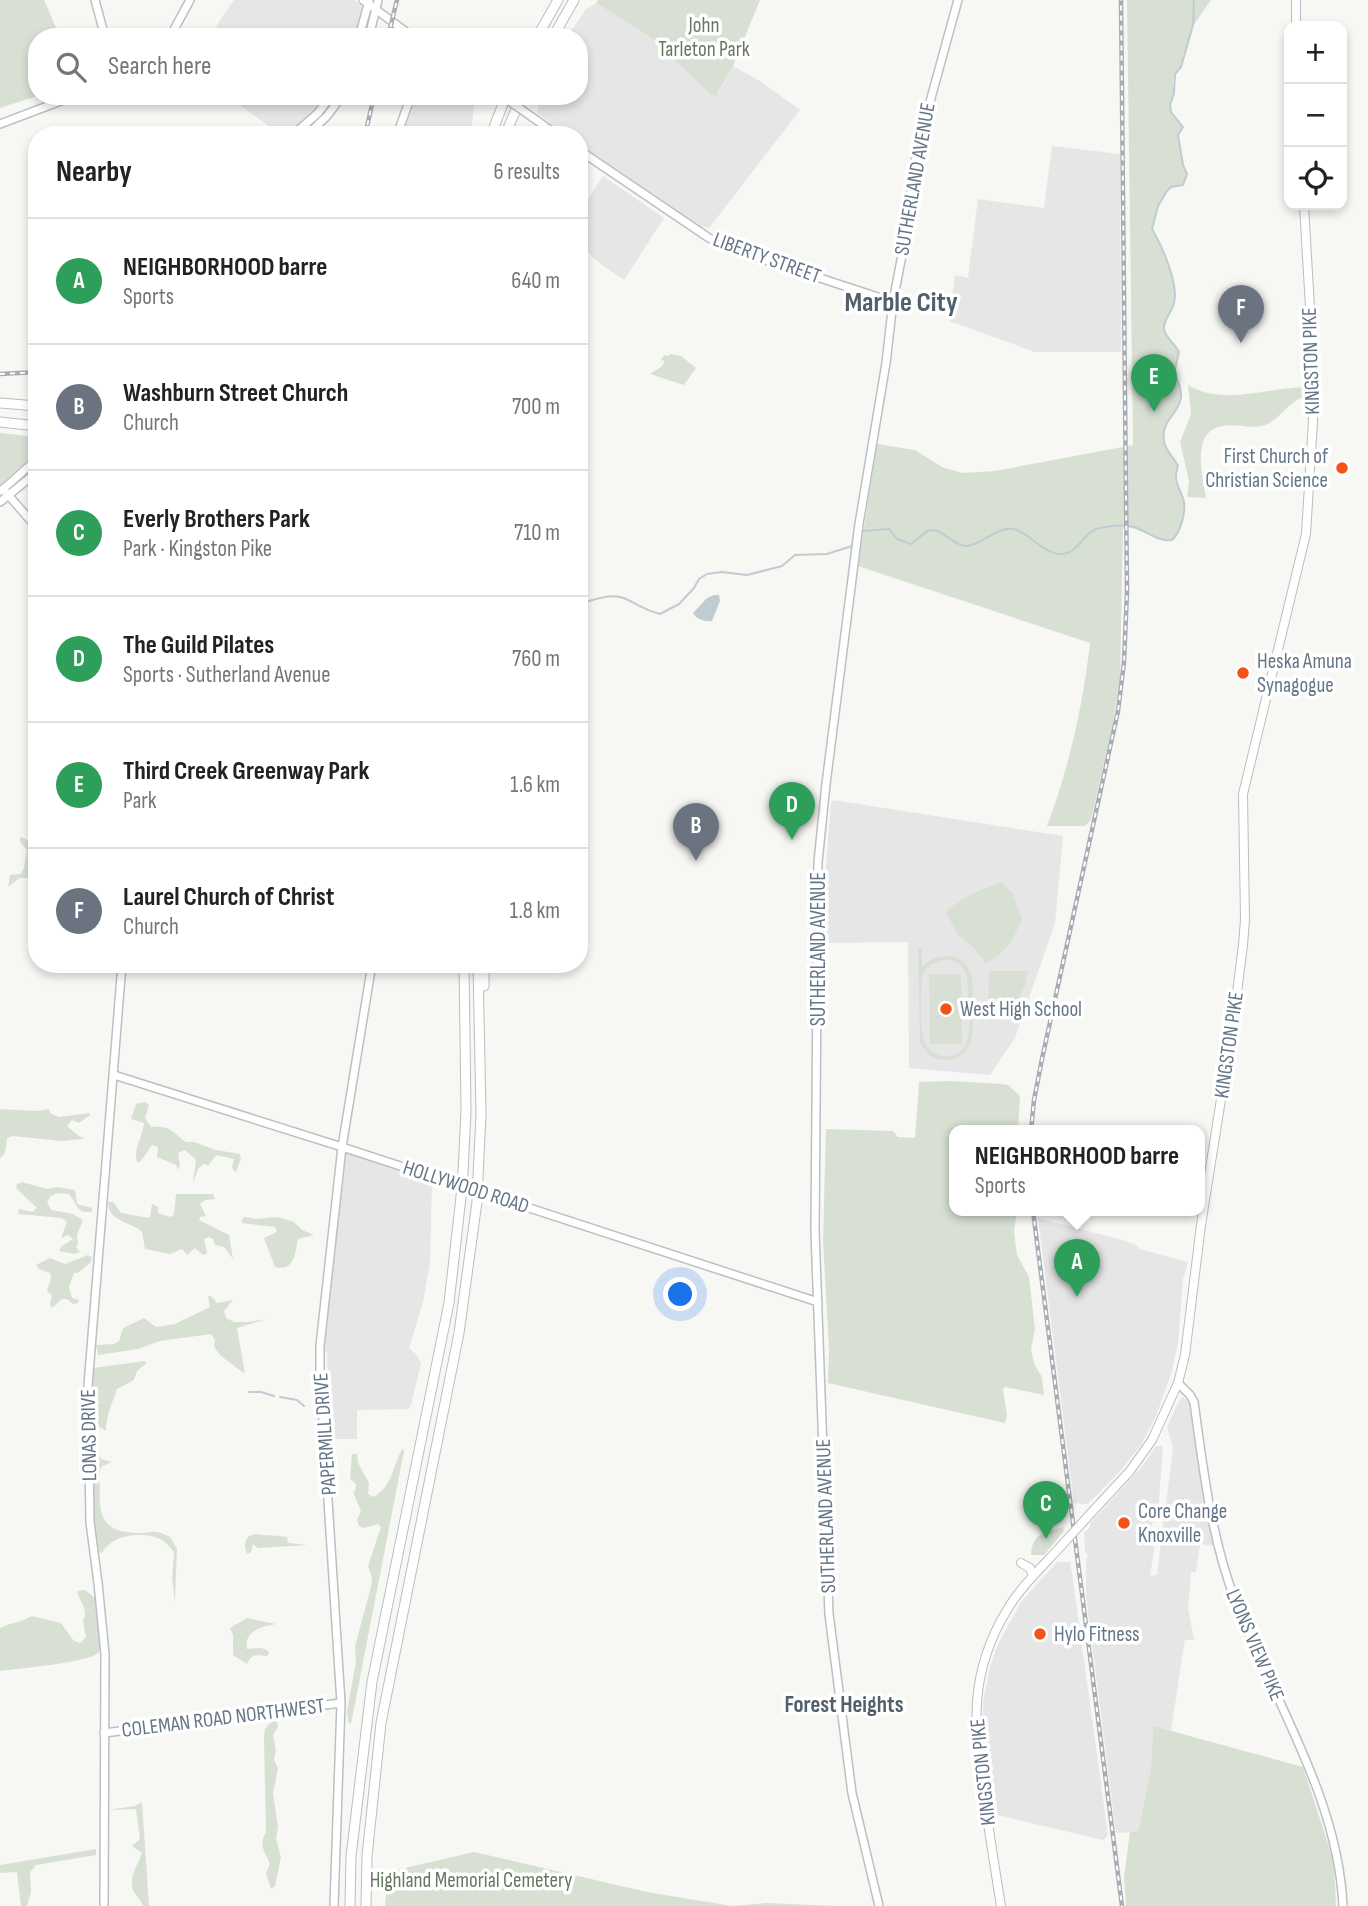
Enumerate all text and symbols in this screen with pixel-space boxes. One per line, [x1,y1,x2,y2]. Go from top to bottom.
park label: John Tarleton Park [658,13,750,62]
map controls [1284,21,1347,210]
button: + [1284,21,1347,84]
search box [28,28,588,105]
icon: search [52,48,90,86]
text: Search here [108,51,211,82]
button: − [1284,84,1347,147]
street label: SUTHERLAND AVENUE [889,101,941,257]
button: locate [1284,147,1347,210]
text: Nearby [56,154,132,190]
text: 6 results [494,158,560,186]
street label: LIBERTY STREET [710,227,825,289]
text: NEIGHBORHOOD barre [123,252,327,283]
text: A [74,267,84,295]
text: 640 m [511,267,560,295]
text: Sports [123,283,174,311]
pin: F [1218,285,1264,343]
district label: Marble City [844,286,958,319]
street label: KINGSTON PIKE [1297,307,1325,415]
pin: E [1131,354,1177,412]
text: Washburn Street Church [123,378,348,409]
text: B [74,393,84,421]
text: 700 m [512,393,560,421]
text: Church [123,409,179,437]
place label: First Church of Christian Science [1205,444,1329,493]
marker: First Church of Christian Science [1334,460,1350,476]
text: Everly Brothers Park [123,504,310,535]
text: C [73,519,85,547]
text: 710 m [514,519,560,547]
text: Park · Kingston Pike [123,535,272,563]
text: The Guild Pilates [123,630,274,661]
text: D [73,645,85,673]
text: 760 m [512,645,560,673]
place label: Heska Amuna Synagogue [1257,649,1352,698]
text: Sports · Sutherland Avenue [123,661,330,689]
marker: Heska Amuna Synagogue [1235,665,1251,681]
text: Third Creek Greenway Park [123,756,369,787]
text: E [74,771,84,799]
text: 1.6 km [510,771,560,799]
pin: D [769,782,815,840]
text: Park [123,787,157,815]
pin: B [673,803,719,861]
street label: SUTHERLAND AVENUE [806,872,831,1026]
text: Laurel Church of Christ [123,882,334,913]
text: F [74,897,84,925]
text: 1.8 km [510,897,560,925]
text: Church [123,913,179,941]
street label: KINGSTON PIKE [1209,990,1249,1100]
place label: West High School [960,997,1082,1022]
marker: West High School [938,1001,954,1017]
popup [949,1125,1205,1216]
text: NEIGHBORHOOD barre [975,1141,1179,1172]
street label: HOLLYWOOD ROAD [400,1155,532,1219]
text: Sports [975,1172,1026,1200]
pin: A [1054,1239,1100,1297]
your location [663,1277,697,1311]
street label: PAPERMILL DRIVE [308,1372,342,1496]
street label: LONAS DRIVE [76,1389,102,1481]
street label: SUTHERLAND AVENUE [811,1438,841,1594]
pin: C [1023,1481,1069,1539]
place label: Core Change Knoxville [1138,1499,1227,1548]
marker: Core Change Knoxville [1116,1515,1132,1531]
street label: LYONS VIEW PIKE [1220,1585,1290,1705]
place label: Hylo Fitness [1054,1622,1140,1647]
marker: Hylo Fitness [1032,1626,1048,1642]
district label: Forest Heights [784,1691,904,1719]
street label: COLEMAN ROAD NORTHWEST [120,1693,326,1743]
street label: KINGSTON PIKE [965,1717,1001,1827]
park label: Highland Memorial Cemetery [370,1868,572,1893]

